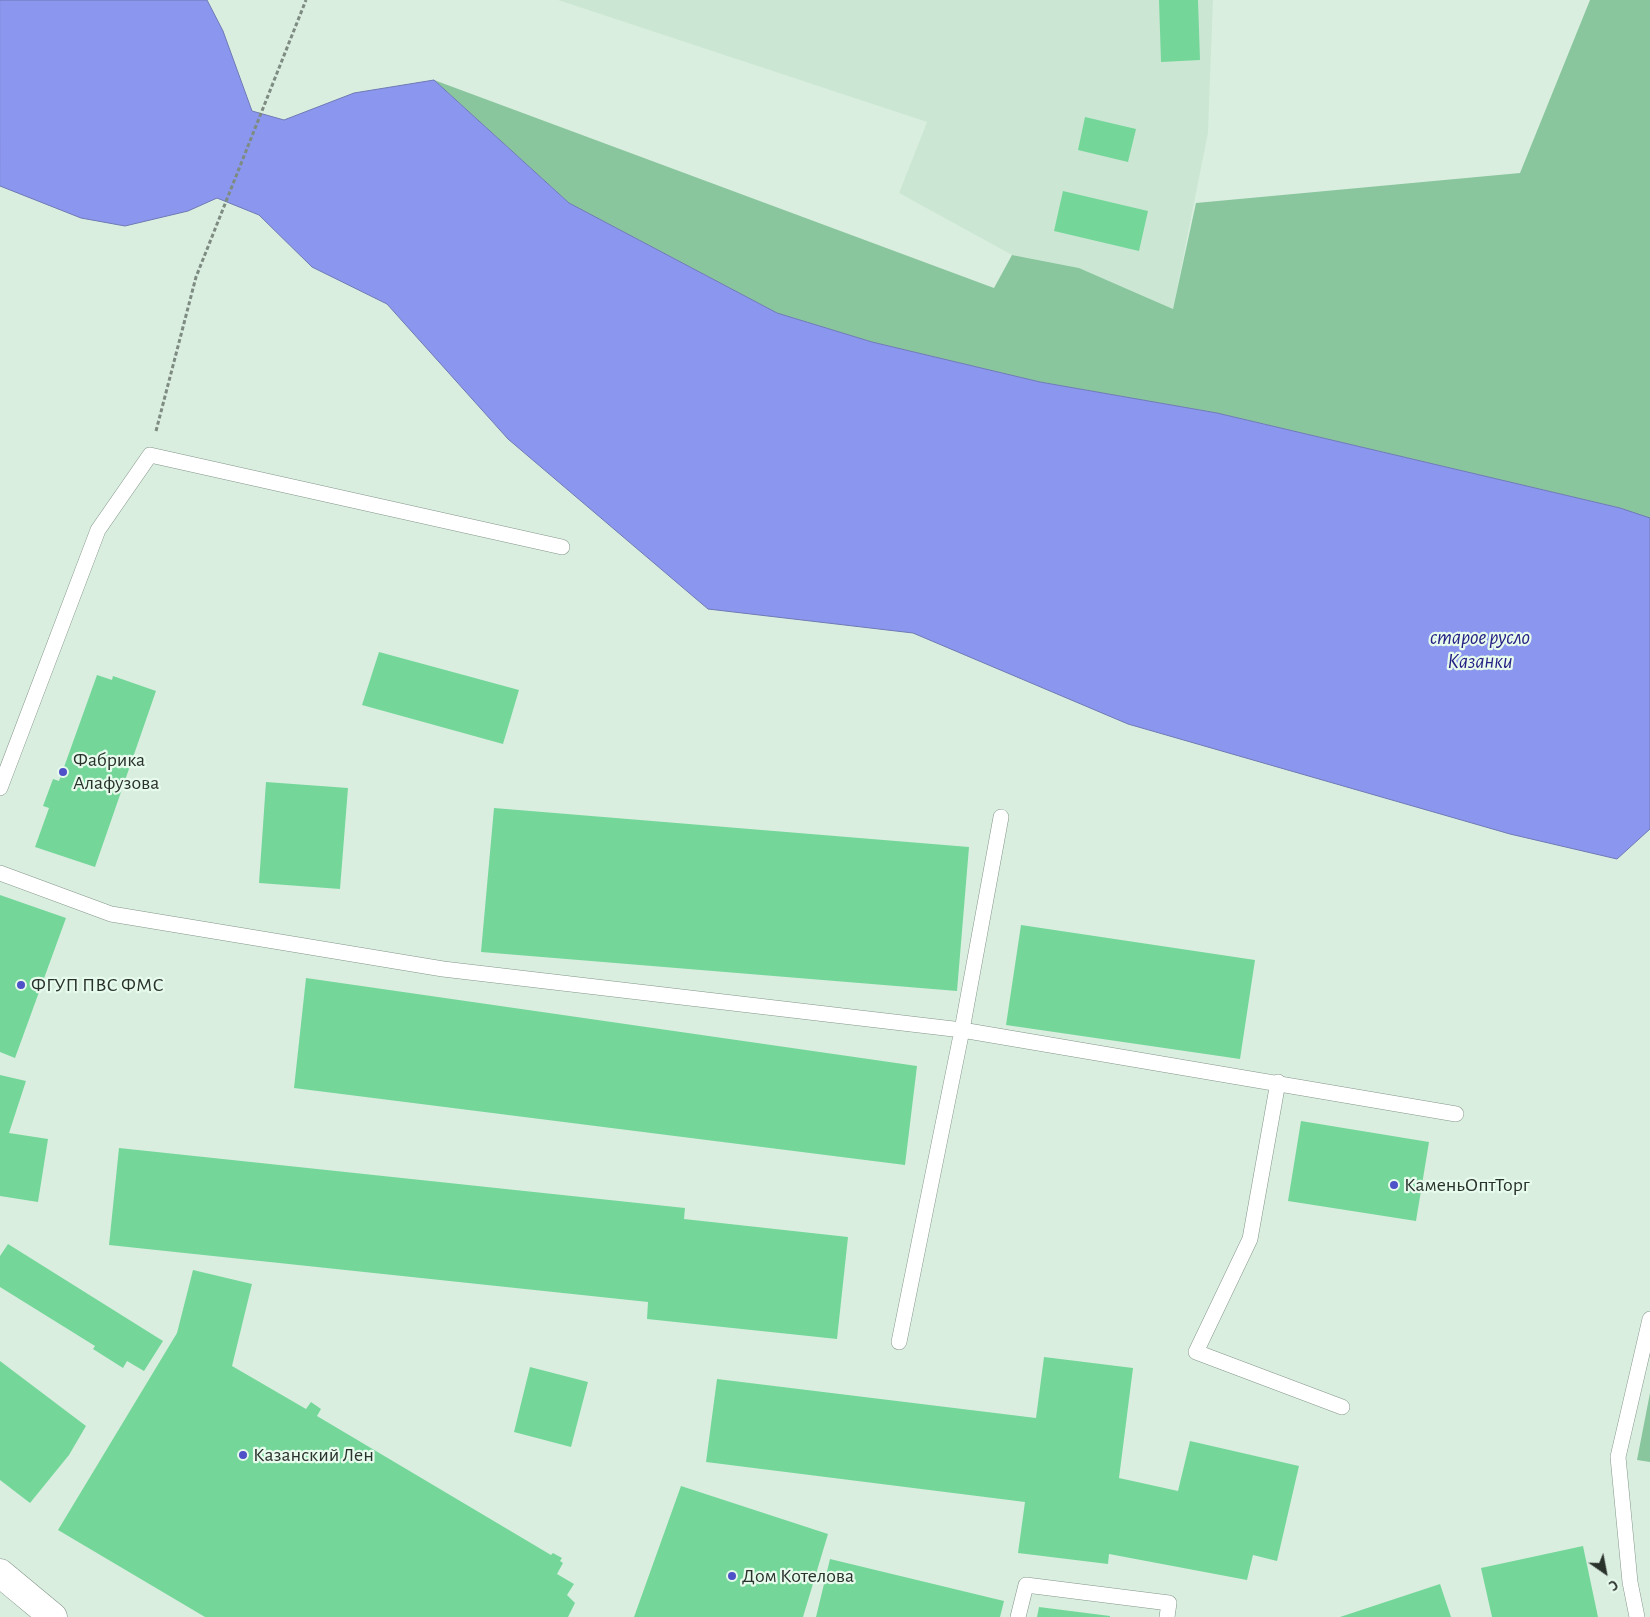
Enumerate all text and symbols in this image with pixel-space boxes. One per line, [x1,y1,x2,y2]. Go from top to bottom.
water label: старое русло Казанки [1430,625,1530,675]
place label: Фабрика Алафузова [73,748,159,795]
marker: Фабрика Алафузова [57,766,69,778]
place label: ФГУП ПВС ФМС [31,973,164,997]
marker: ФГУП ПВС ФМС [15,979,27,991]
place label: КаменьОптТорг [1404,1173,1530,1197]
marker: КаменьОптТорг [1388,1179,1400,1191]
place label: Казанский Лен [253,1443,374,1467]
marker: Казанский Лен [237,1449,249,1461]
north arrow [1580,1547,1630,1597]
place label: Дом Котелова [742,1564,854,1588]
marker: Дом Котелова [726,1570,738,1582]
text: С [1606,1577,1620,1593]

